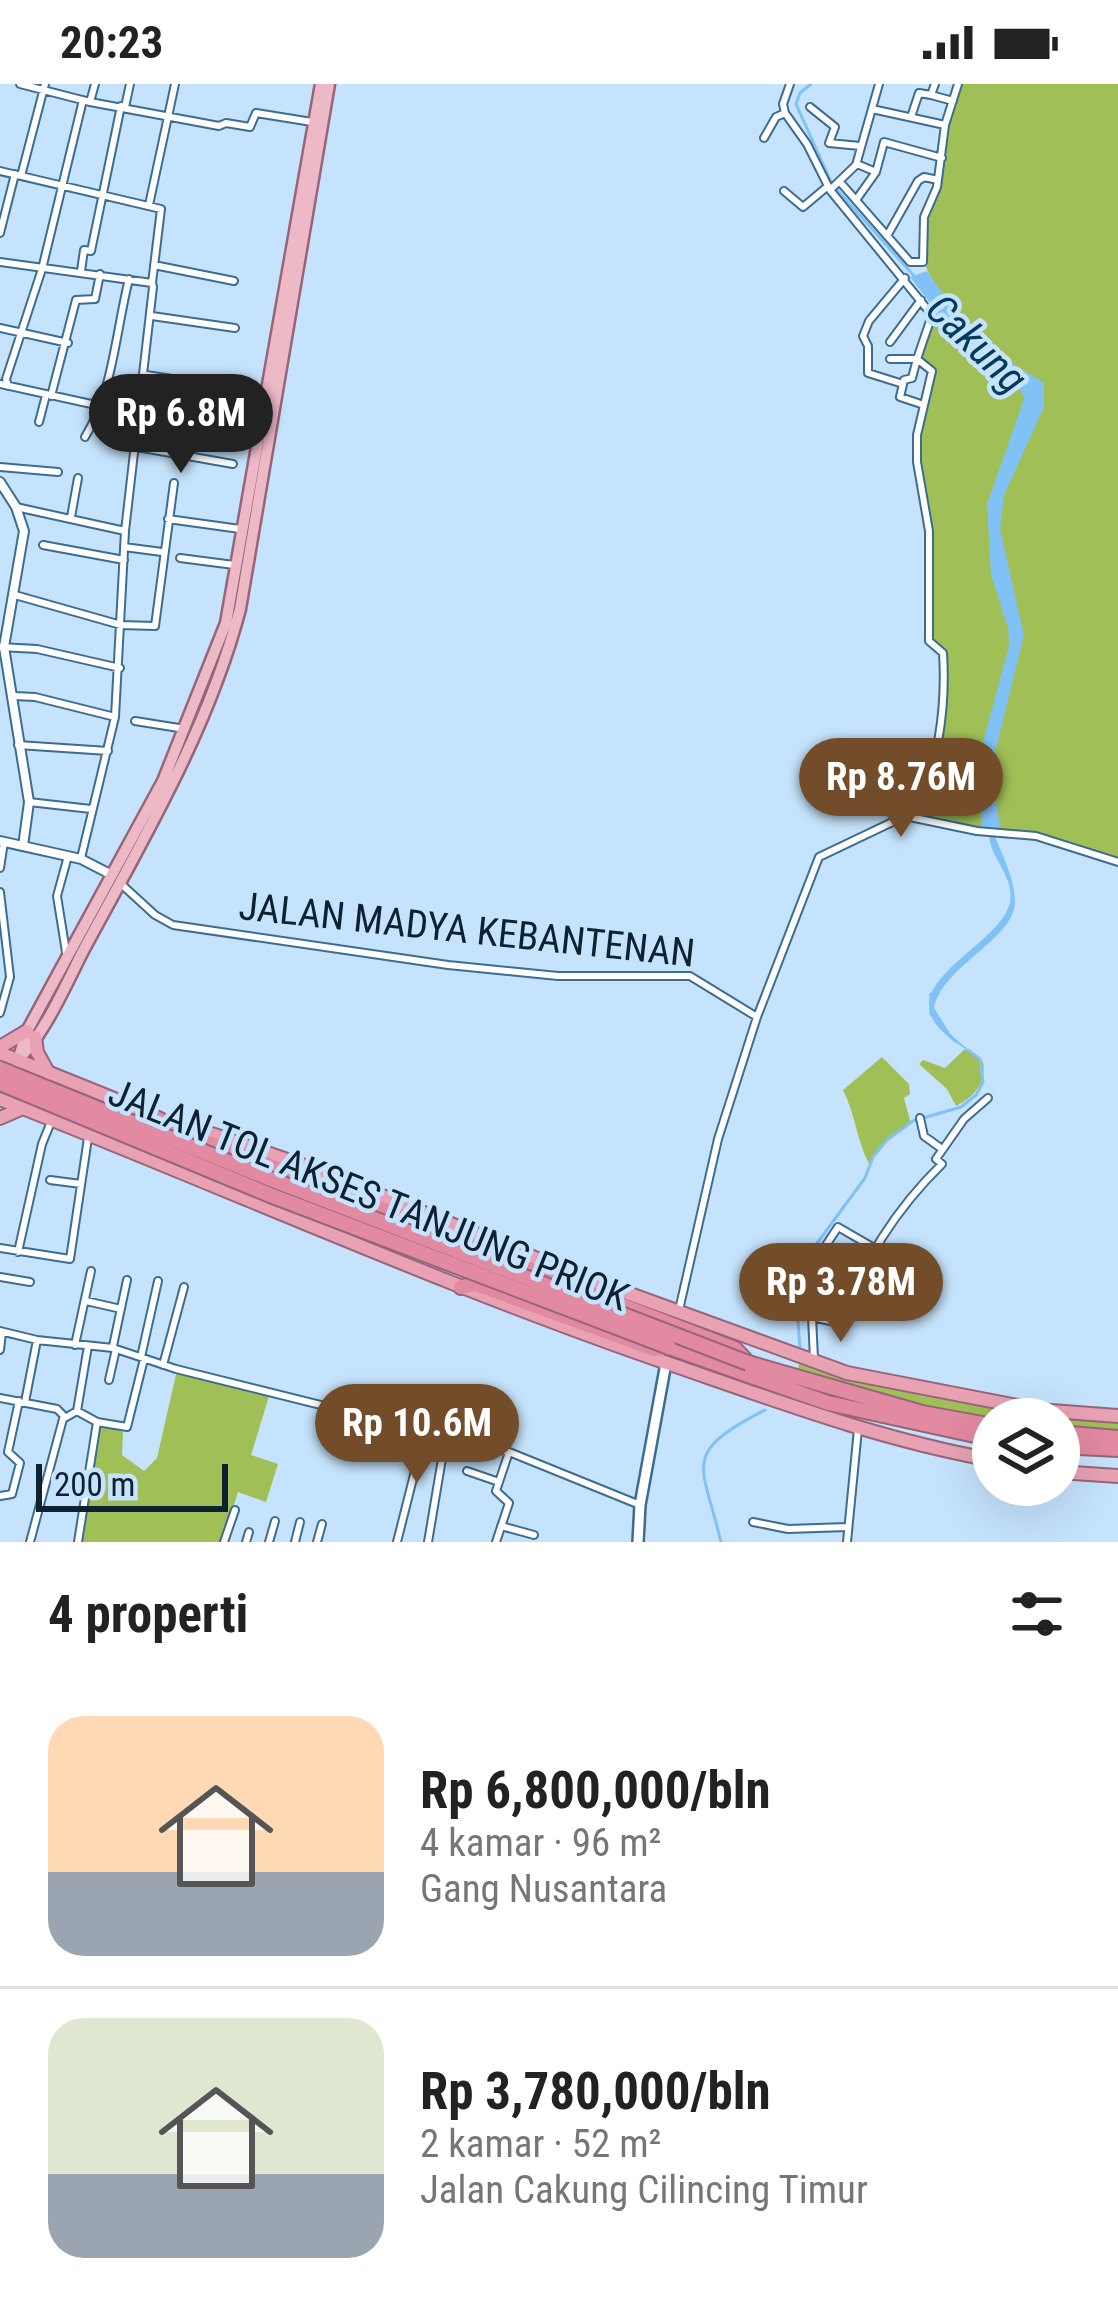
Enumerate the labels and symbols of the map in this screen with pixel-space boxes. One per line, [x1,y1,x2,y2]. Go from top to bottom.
water label: Cakung [916,284,1037,403]
pin: Rp 6.8M [70,374,292,476]
pin: Rp 8.76M [777,738,1025,840]
street label: JALAN MADYA KEBANTENAN [237,883,697,977]
street label: JALAN TOL AKSES TANJUNG PRIOK [102,1069,636,1321]
pin: Rp 3.78M [717,1243,965,1345]
pin: Rp 10.6M [293,1384,541,1486]
scale bar [36,1458,228,1511]

